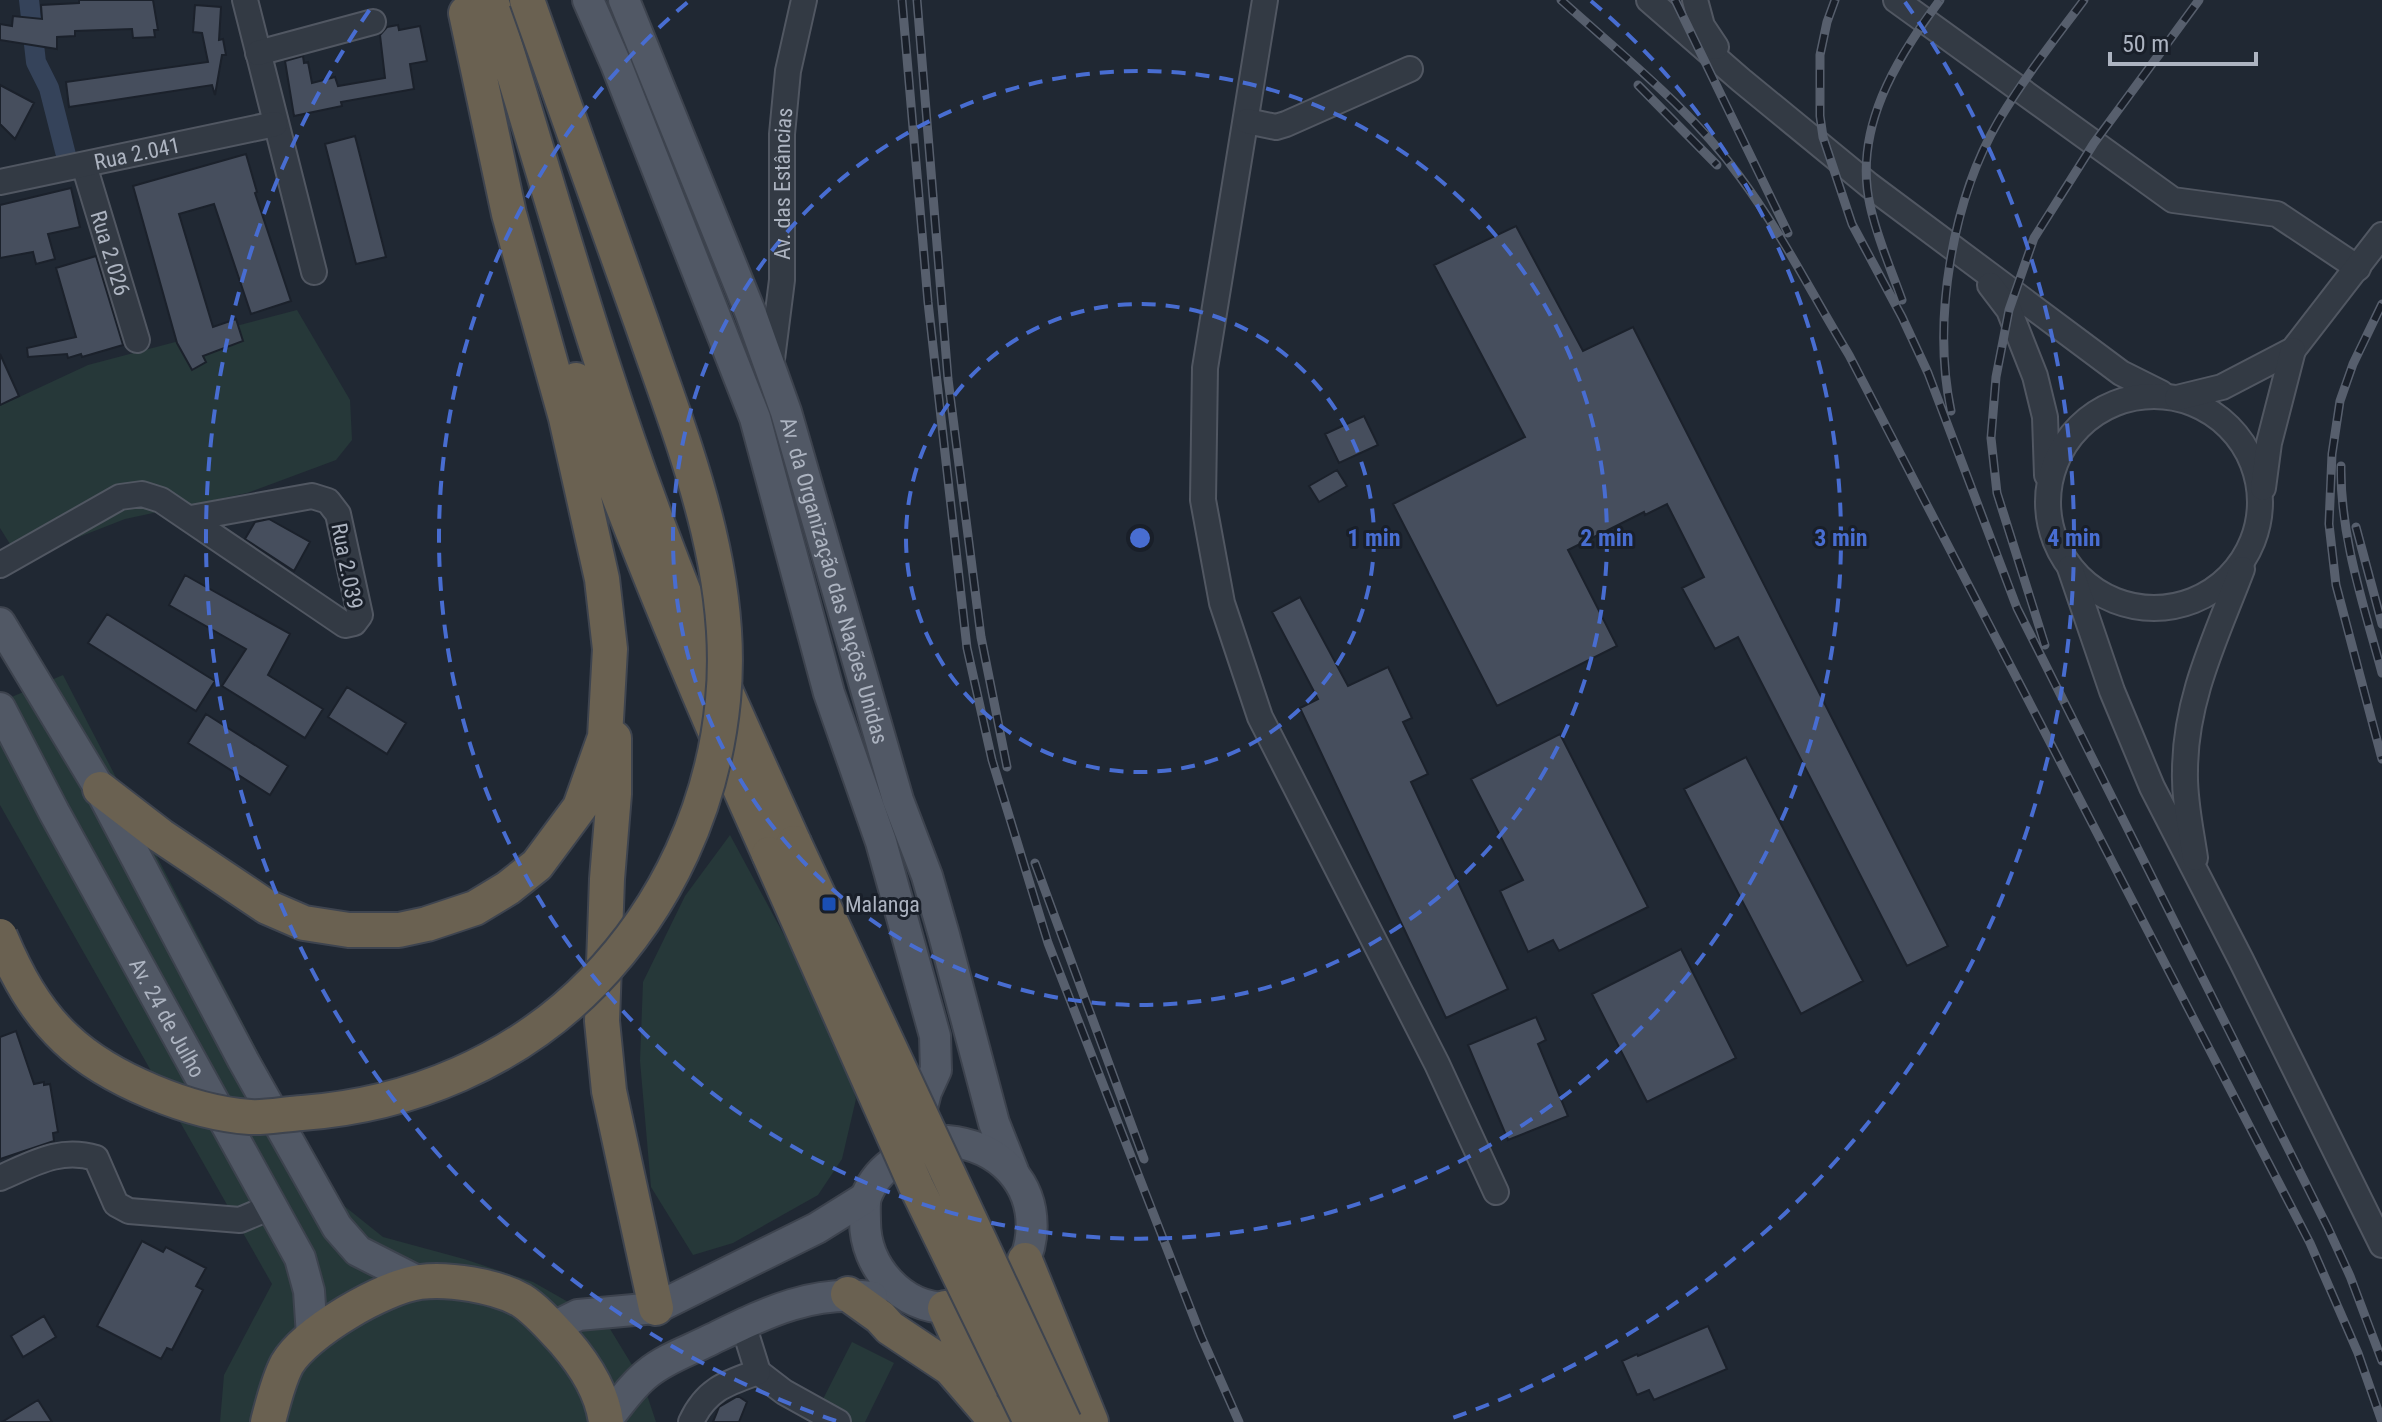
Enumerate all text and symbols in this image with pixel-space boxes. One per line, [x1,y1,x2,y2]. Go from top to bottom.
scale bar [2110,16,2256,66]
text: 50 m [2122,30,2169,58]
street label: Av. das Estâncias [770,106,797,260]
street label: Rua 2.041 [92,132,182,174]
street label: Rua 2.026 [86,208,135,298]
street label: Av. da Organização das Nações Unidas [776,414,894,747]
street label: Rua 2.039 [326,521,368,611]
centre of rings [1126,524,1154,552]
text: 1 min [1347,524,1401,552]
text: 2 min [1580,524,1634,552]
text: 3 min [1814,524,1868,552]
text: 4 min [2047,524,2101,552]
place label: Malanga [845,892,920,917]
marker: Malanga [820,895,838,913]
street label: Av. 24 de Julho [124,954,210,1082]

